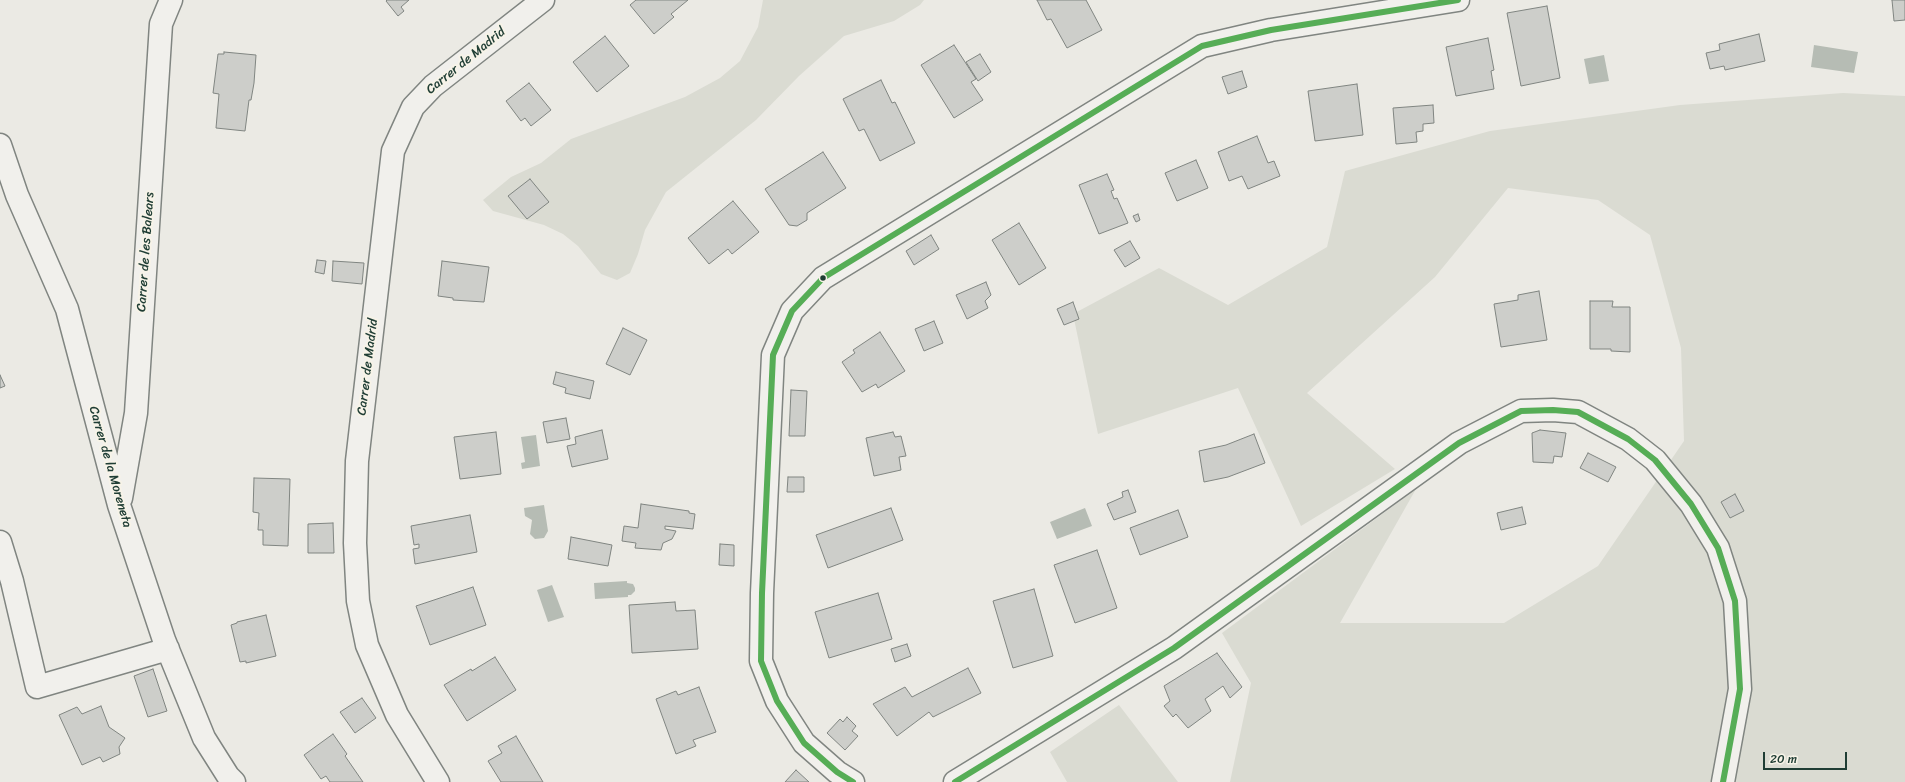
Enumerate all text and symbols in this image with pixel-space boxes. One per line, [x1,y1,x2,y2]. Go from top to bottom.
street label: Carrer de Madrid [423,24,509,98]
street label: Carrer de les Balears [134,192,158,312]
unlabelled marker [818,273,828,283]
street label: Carrer de Madrid [354,318,382,416]
street label: Carrer de la Moreneta [85,405,135,529]
scale bar [1765,744,1849,770]
text: 20 m [1770,748,1797,770]

